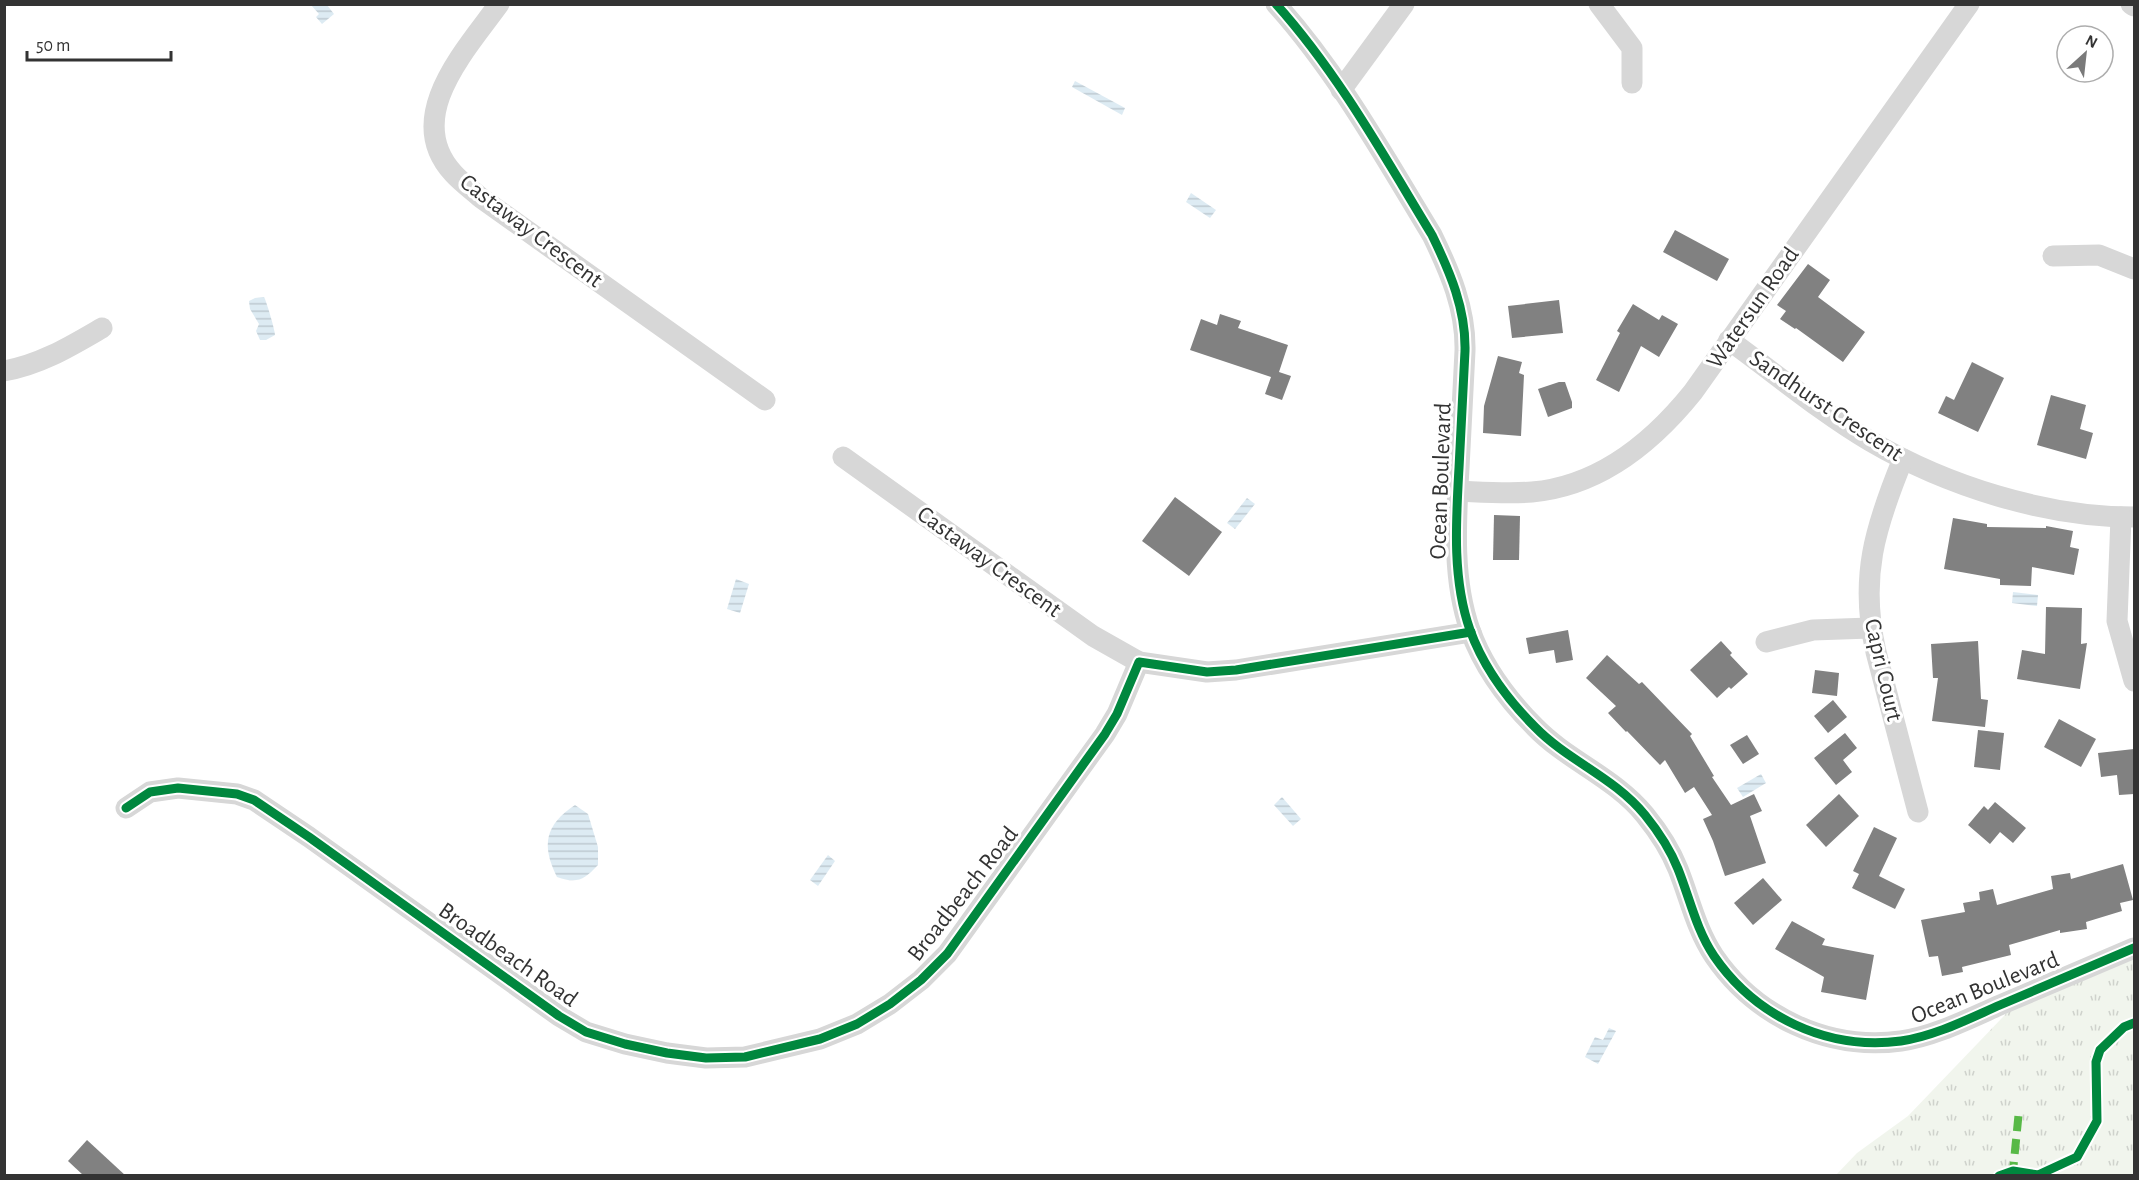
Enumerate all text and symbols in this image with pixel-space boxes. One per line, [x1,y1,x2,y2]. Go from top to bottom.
scale bar [27,24,171,62]
north arrow [2055,24,2115,84]
text: N [2083,32,2100,51]
text: 50 m [36,37,70,55]
street label: Castaway Crescent [455,170,607,292]
street label: Watersun Road [1702,243,1804,373]
street label: Sandhurst Crescent [1745,346,1907,466]
street label: Ocean Boulevard [1426,402,1456,560]
street label: Castaway Crescent [913,502,1066,622]
street label: Capri Court [1860,617,1906,724]
street label: Broadbeach Road [903,822,1023,966]
street label: Broadbeach Road [434,898,582,1012]
street label: Ocean Boulevard [1908,947,2062,1029]

